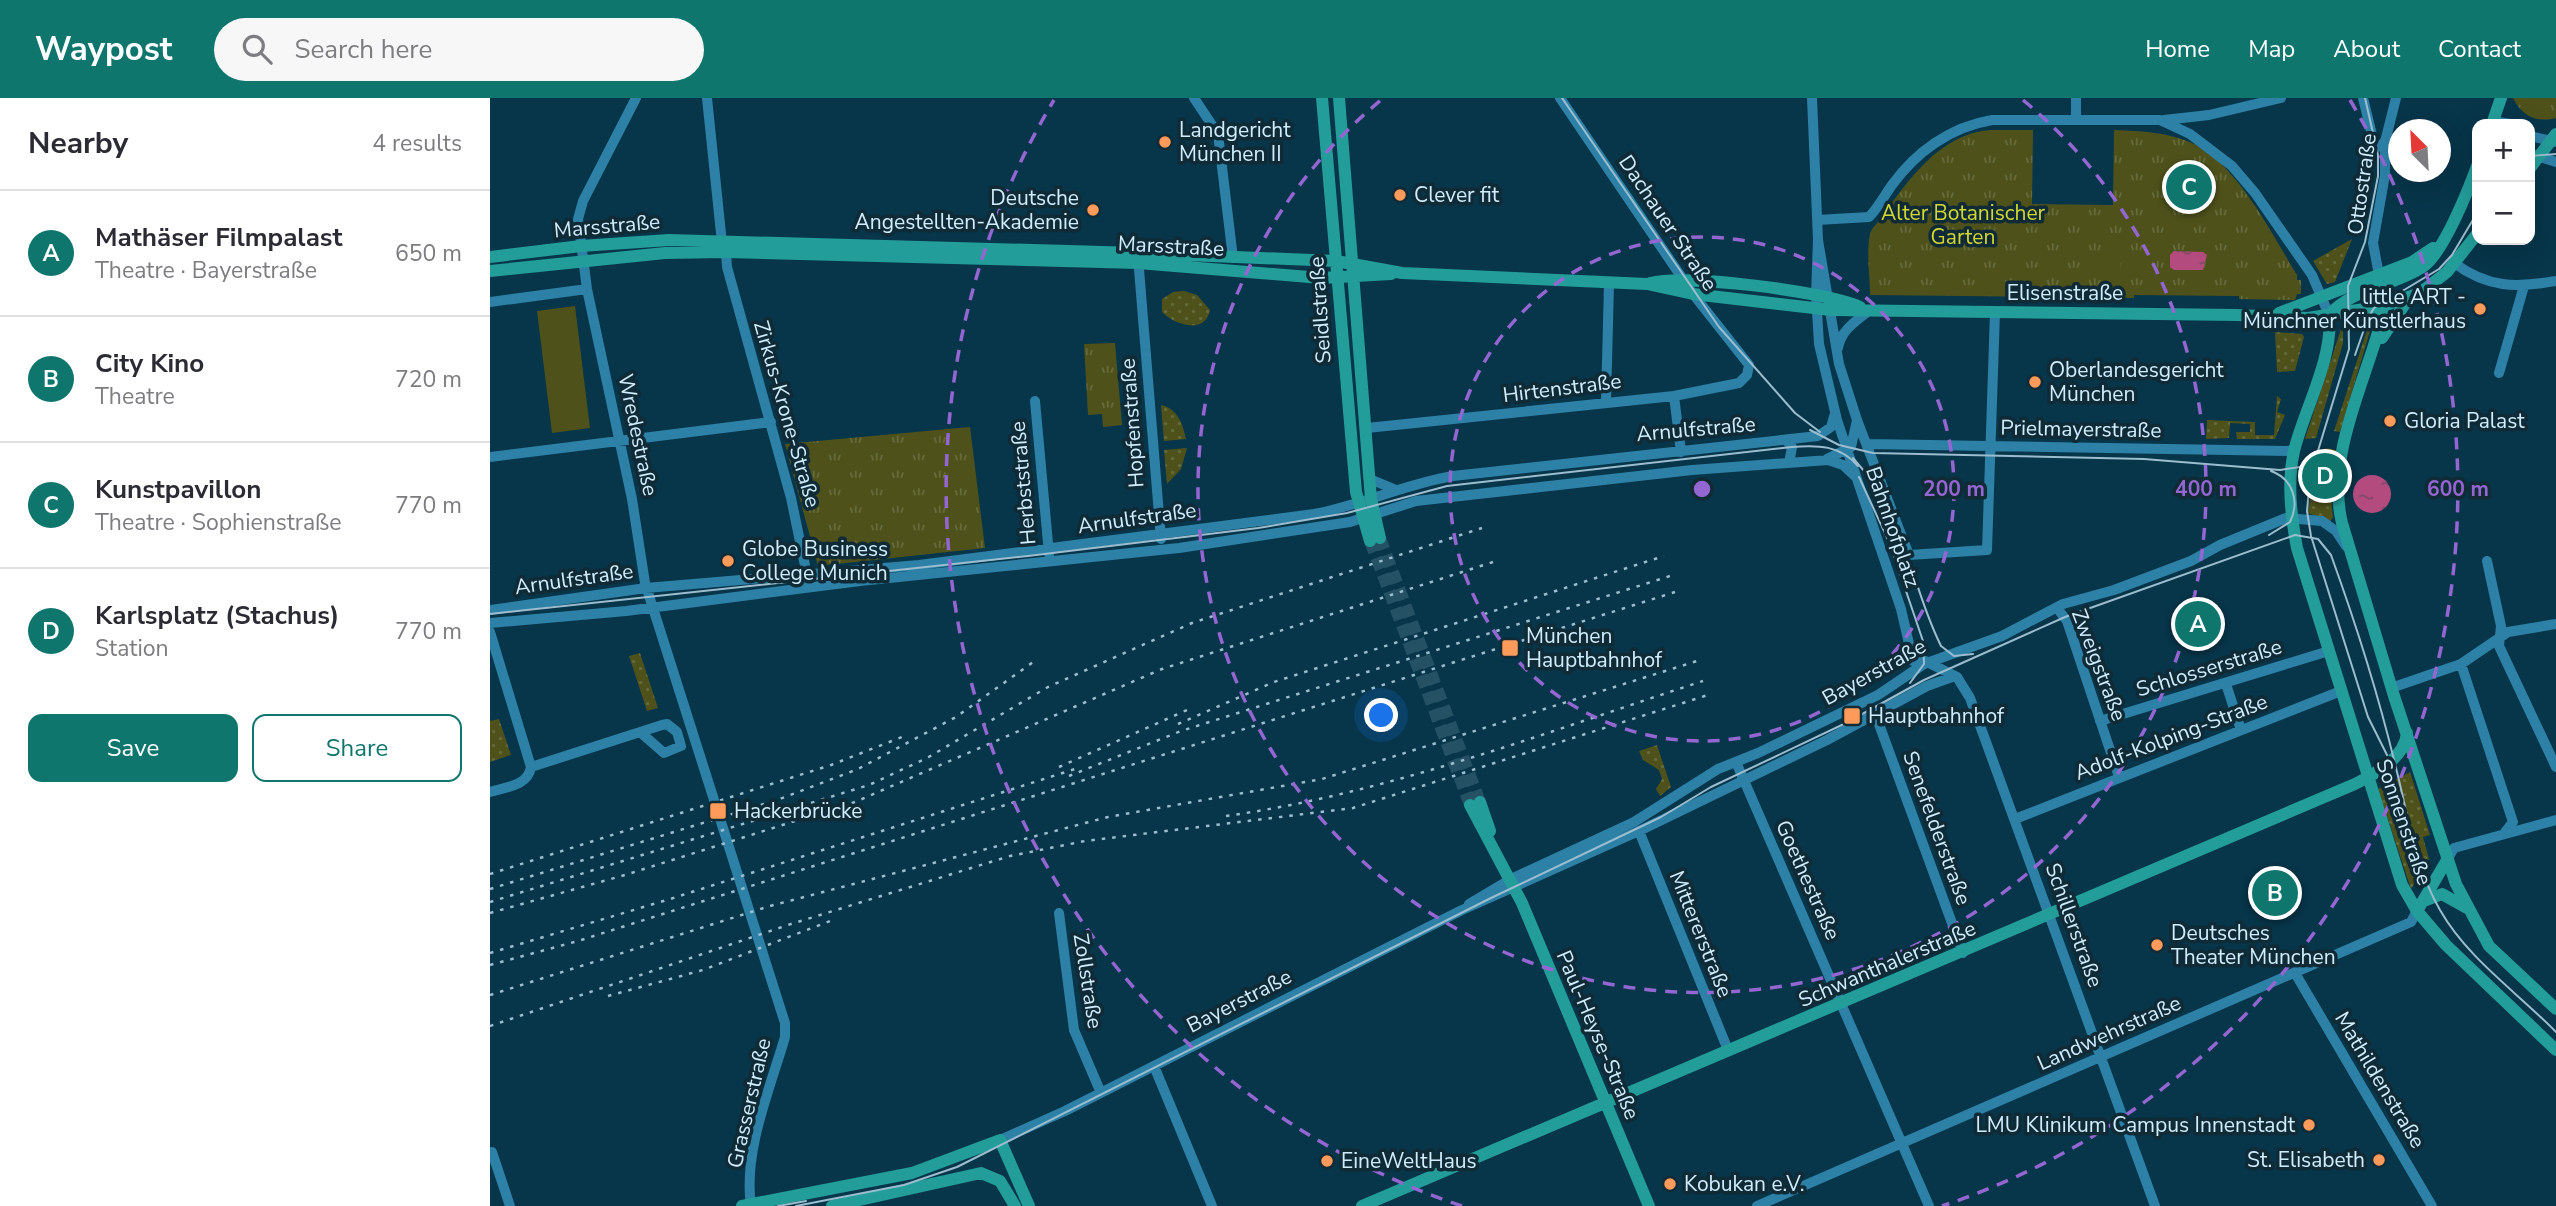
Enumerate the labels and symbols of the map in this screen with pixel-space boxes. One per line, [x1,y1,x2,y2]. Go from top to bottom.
place label: Landgericht München II [1179,116,1291,168]
north arrow [2388,119,2451,182]
street label: Ottostraße [2341,132,2383,236]
marker: Landgericht München II [1157,134,1173,150]
street label: Dachauer Straße [1612,150,1724,296]
pin: C [2166,161,2212,213]
place label: Clever fit [1414,181,1500,209]
place label: Deutsche Angestellten-Akademie [855,184,1079,236]
marker: Clever fit [1392,187,1408,203]
park label: Alter Botanischer Garten [1881,199,2046,251]
marker: Deutsche Angestellten-Akademie [1085,202,1101,218]
street label: Marsstraße [553,207,661,245]
street label: Marsstraße [1117,229,1225,263]
street label: Seidlstraße [1302,256,1338,364]
street label: Elisenstraße [2007,279,2123,307]
place label: little ART - Münchner Künstlerhaus [2243,283,2466,335]
marker: little ART - Münchner Künstlerhaus [2472,301,2488,317]
street label: Zirkus-Krone-Straße [747,317,827,511]
place label: Oberlandesgericht München [2049,356,2224,408]
street label: Hopfenstraße [1114,357,1150,489]
street label: Hirtenstraße [1501,367,1623,409]
street label: Wredestraße [611,371,665,499]
marker: Oberlandesgericht München [2027,374,2043,390]
place label: Gloria Palast [2404,407,2525,435]
street label: Arnulfstraße [1635,410,1757,448]
marker: Gloria Palast [2382,413,2398,429]
street label: Prielmayerstraße [2000,414,2162,444]
street label: Herbststraße [1004,420,1042,546]
pin: D [2302,450,2348,502]
street label: Bahnhofplatz [1859,463,1927,592]
text: 200 m [1923,475,1985,503]
text: 400 m [2175,475,2237,503]
text: 600 m [2427,475,2489,503]
centre of rings [1690,477,1714,501]
street label: Arnulfstraße [1076,496,1198,540]
place label: Globe Business College Munich [742,535,888,587]
marker: Globe Business College Munich [720,553,736,569]
street label: Arnulfstraße [513,557,635,601]
pin: A [2175,598,2221,650]
street label: Zweigstraße [2065,605,2133,725]
place label: München Hauptbahnhof [1526,622,1663,674]
street label: Bayerstraße [1817,632,1931,712]
street label: Schlosserstraße [2133,633,2285,703]
marker: München Hauptbahnhof [1500,638,1520,658]
street label: Adolf-Kolping-Straße [2071,687,2271,787]
your location [1364,698,1398,732]
place label: Hauptbahnhof [1868,702,2005,730]
marker: Hauptbahnhof [1842,706,1862,726]
street label: Senefelderstraße [1896,747,1978,909]
street label: Sonnenstraße [2369,755,2439,889]
place label: Hackerbrücke [734,797,862,825]
marker: Hackerbrücke [708,801,728,821]
street label: Goethestraße [1769,816,1847,944]
street label: Schillerstraße [2039,859,2109,991]
street label: Mittererstraße [1663,867,1739,1001]
pin: B [2252,867,2298,919]
street label: Schwanthalerstraße [1794,914,1980,1014]
place label: Deutsches Theater München [2171,919,2336,971]
street label: Zollstraße [1067,931,1109,1031]
marker: Deutsches Theater München [2149,937,2165,953]
street label: Paul-Heyse-Straße [1550,946,1646,1124]
street label: Bayerstraße [1182,963,1296,1039]
street label: Landwehrstraße [2033,989,2185,1077]
street label: Mathildenstraße [2328,1006,2432,1154]
street label: Grasserstraße [720,1035,778,1171]
place label: LMU Klinikum Campus Innenstadt [1975,1111,2296,1139]
marker: LMU Klinikum Campus Innenstadt [2301,1117,2317,1133]
place label: St. Elisabeth [2247,1146,2365,1174]
place label: EineWeltHaus [1341,1147,1477,1175]
marker: St. Elisabeth [2371,1152,2387,1168]
marker: EineWeltHaus [1319,1153,1335,1169]
place label: Kobukan e.V. [1684,1170,1804,1198]
marker: Kobukan e.V. [1662,1176,1678,1192]

